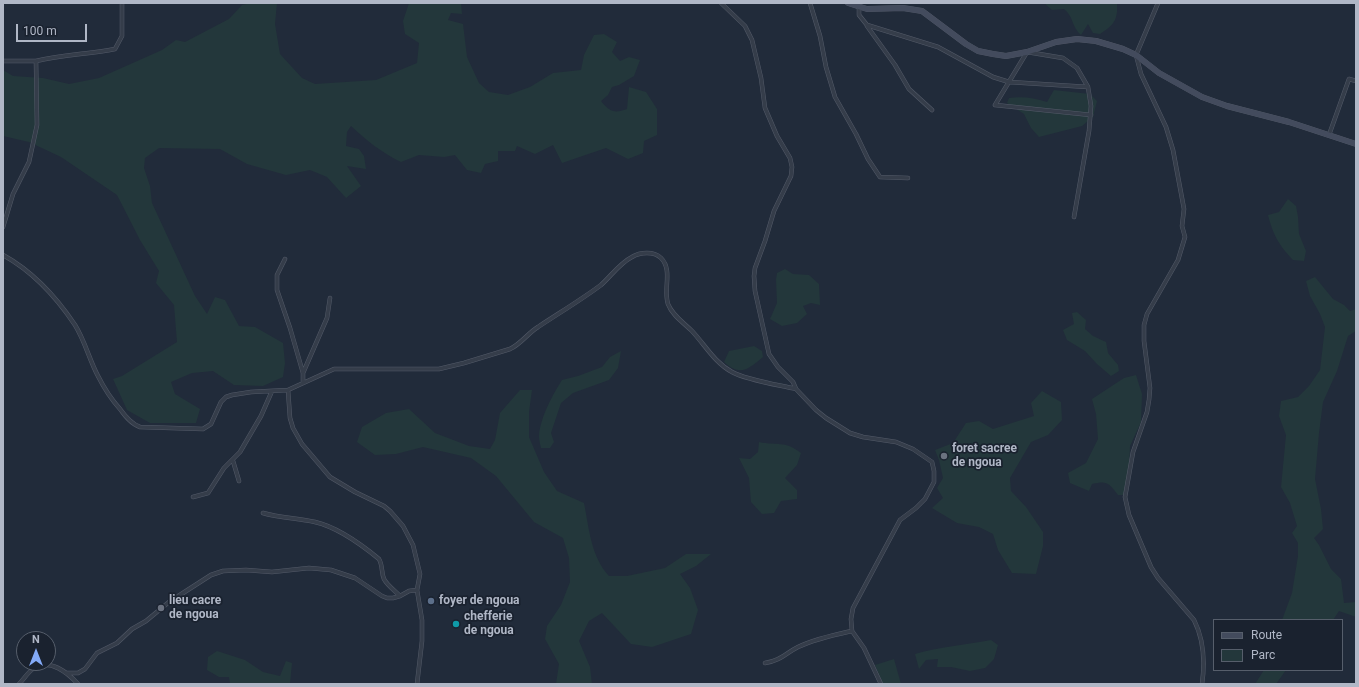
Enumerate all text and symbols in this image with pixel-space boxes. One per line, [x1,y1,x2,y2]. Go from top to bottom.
scale bar [18,16,89,42]
text: 100 m [23,24,57,38]
place label: foret sacree de ngoua [952,442,1017,470]
marker: foret sacree de ngoua [939,451,949,461]
place label: lieu cacre de ngoua [169,594,221,622]
place label: foyer de ngoua [439,594,520,608]
marker: foyer de ngoua [426,596,436,606]
marker: lieu cacre de ngoua [156,603,166,613]
place label: chefferie de ngoua [464,610,514,638]
marker: chefferie de ngoua [451,619,461,629]
legend [1213,619,1343,671]
text: Route [1251,628,1282,642]
north arrow [16,631,56,671]
text: N [32,633,40,646]
text: Parc [1251,648,1275,662]

